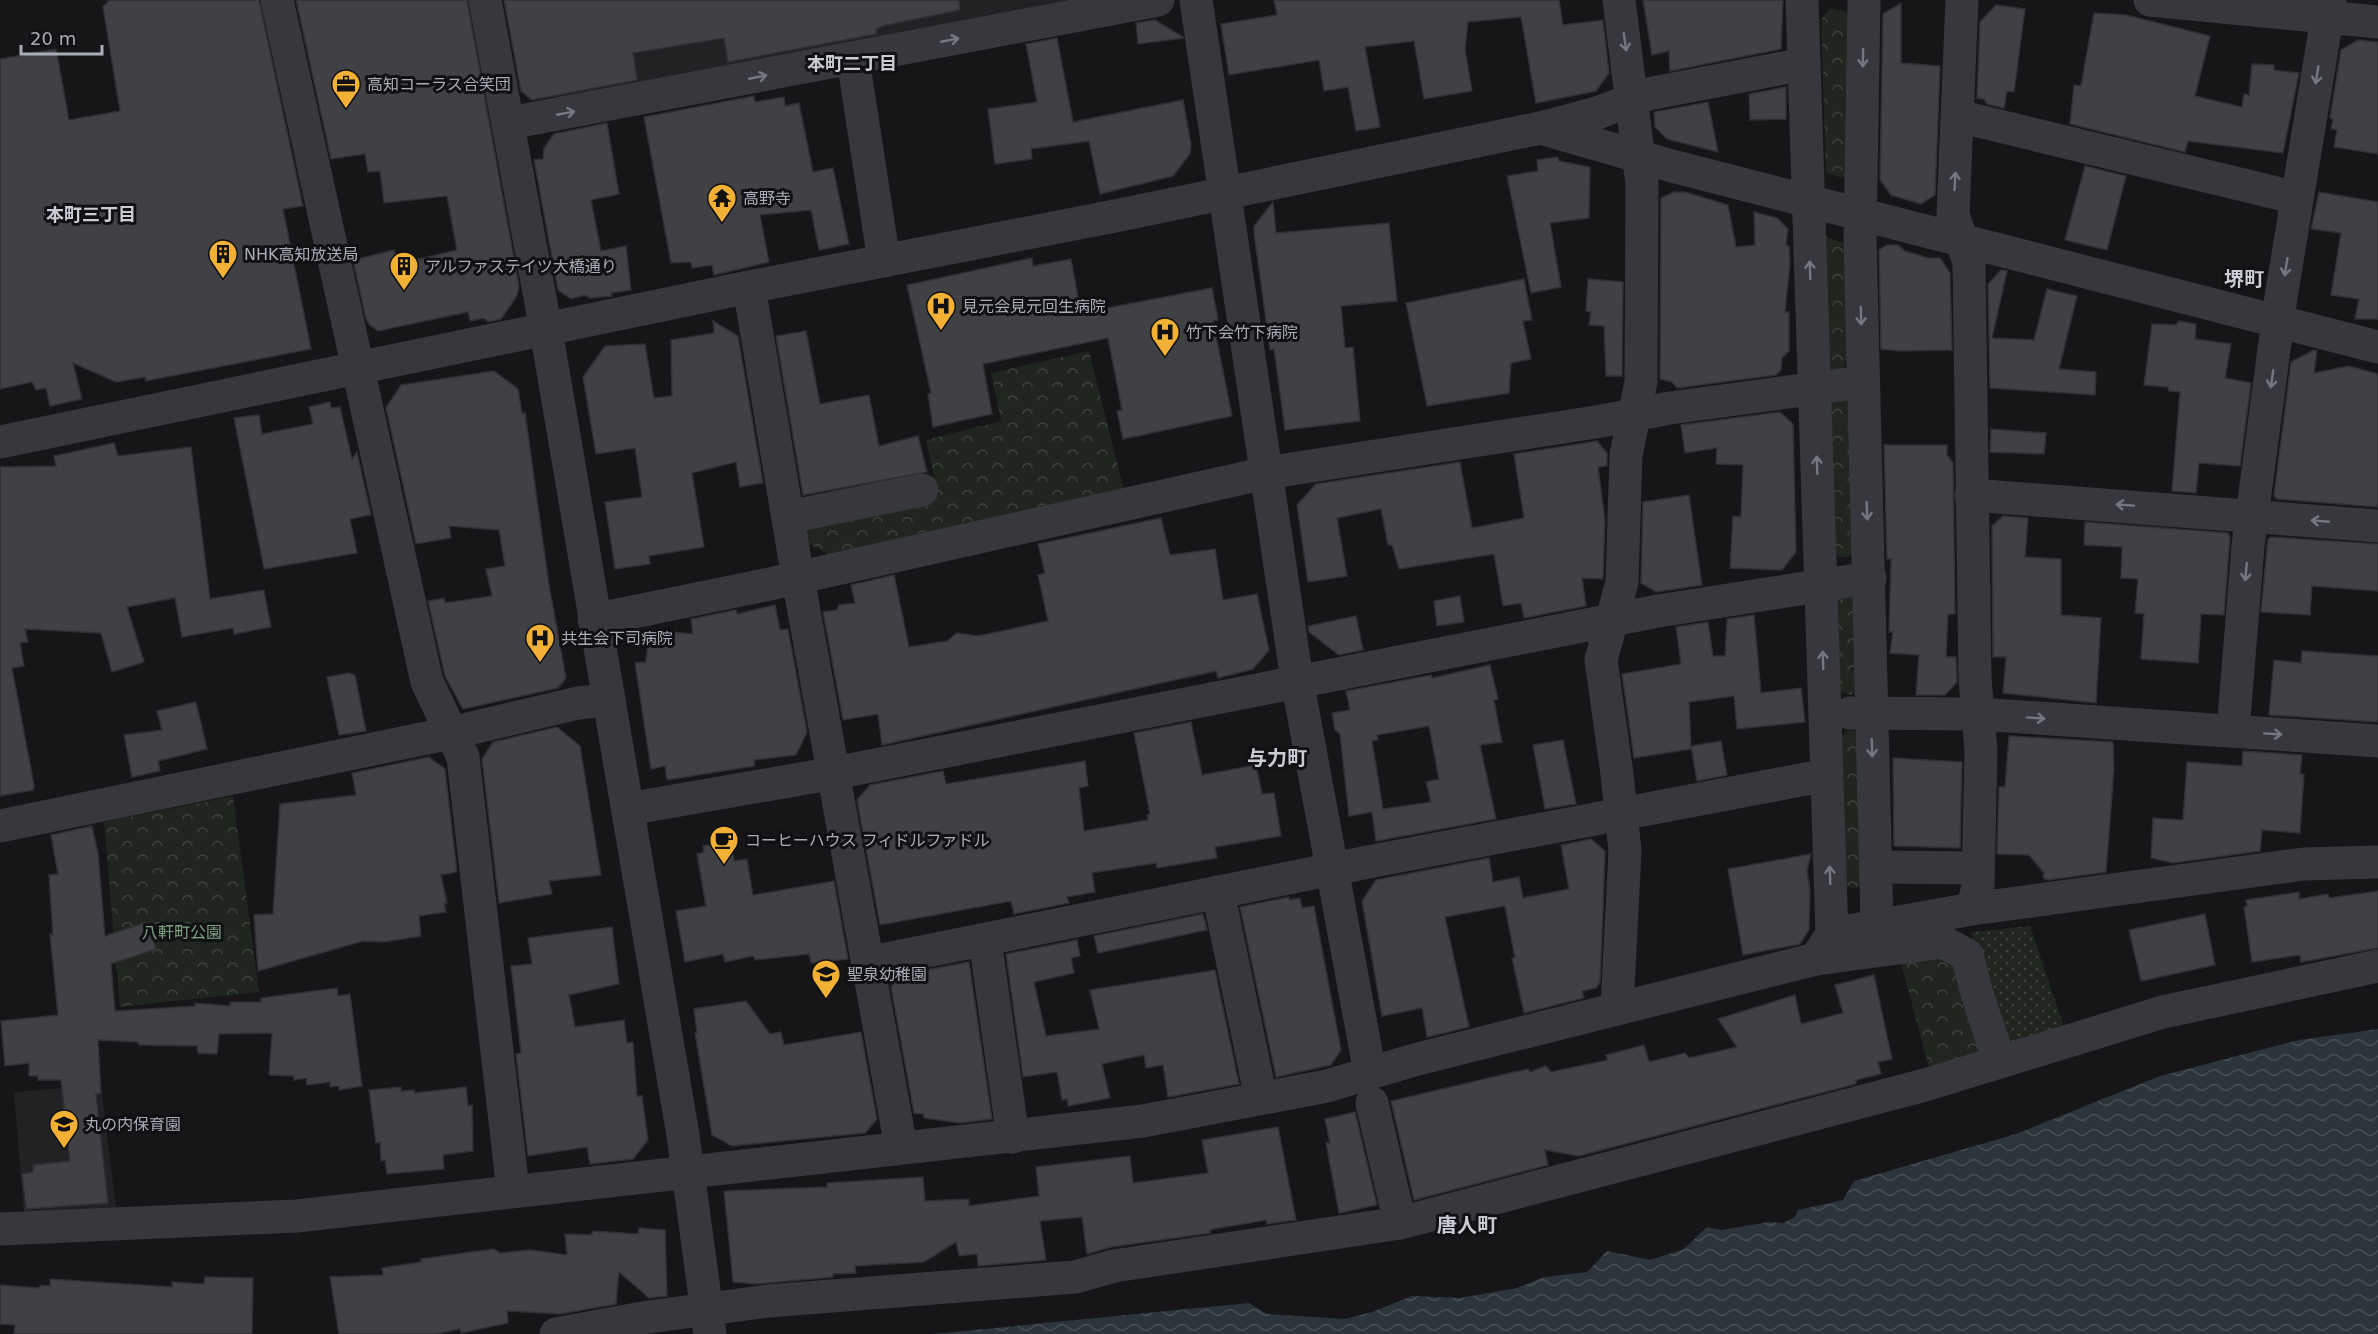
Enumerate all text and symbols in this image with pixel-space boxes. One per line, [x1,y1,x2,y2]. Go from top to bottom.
scale bar [21,18,102,56]
text: 20 m [30,28,76,49]
one-way arrow [1620,31,1631,51]
one-way arrow [939,34,959,45]
one-way arrow [1858,48,1869,68]
district label: 本町二丁目 [807,53,897,74]
one-way arrow [2312,64,2323,84]
office icon: 高知コーラス合笑団 [330,68,362,110]
one-way arrow [748,71,767,82]
place label: 高知コーラス合笑団 [367,75,511,94]
one-way arrow [556,107,576,118]
one-way arrow [1949,171,1960,191]
temple icon: 高野寺 [706,182,738,224]
place label: 高野寺 [743,189,791,208]
district label: 本町三丁目 [46,204,136,225]
building icon: NHK高知放送局 [207,238,239,280]
place label: NHK高知放送局 [244,245,359,264]
building icon: アルファステイツ大橋通り [388,250,420,292]
place label: アルファステイツ大橋通り [425,257,617,276]
one-way arrow [2280,257,2291,276]
one-way arrow [1805,260,1816,280]
district label: 堺町 [2224,267,2264,291]
hospital icon: 見元会見元回生病院 [925,290,957,332]
place label: 見元会見元回生病院 [962,297,1106,316]
one-way arrow [1856,306,1867,326]
hospital icon: 竹下会竹下病院 [1149,316,1181,358]
place label: 竹下会竹下病院 [1186,323,1298,342]
one-way arrow [2266,368,2277,388]
one-way arrow [1811,455,1822,475]
one-way arrow [2116,500,2136,511]
one-way arrow [1862,501,1873,521]
one-way arrow [2310,515,2330,526]
one-way arrow [2240,561,2251,581]
hospital icon: 共生会下司病院 [524,622,556,664]
place label: 共生会下司病院 [561,629,673,648]
one-way arrow [1818,650,1829,670]
one-way arrow [2026,713,2046,724]
one-way arrow [2262,728,2282,739]
one-way arrow [1867,738,1878,758]
district label: 与力町 [1247,746,1307,770]
cafe icon: コーヒーハウス フィドルファドル [708,824,740,866]
place label: コーヒーハウス フィドルファドル [745,831,989,850]
one-way arrow [1825,866,1836,886]
park label: 八軒町公園 [142,923,222,942]
school or university icon: 聖泉幼稚園 [810,958,842,1000]
place label: 聖泉幼稚園 [847,965,927,984]
school or university icon: 丸の内保育園 [48,1108,80,1150]
place label: 丸の内保育園 [85,1115,181,1134]
district label: 唐人町 [1437,1213,1497,1237]

